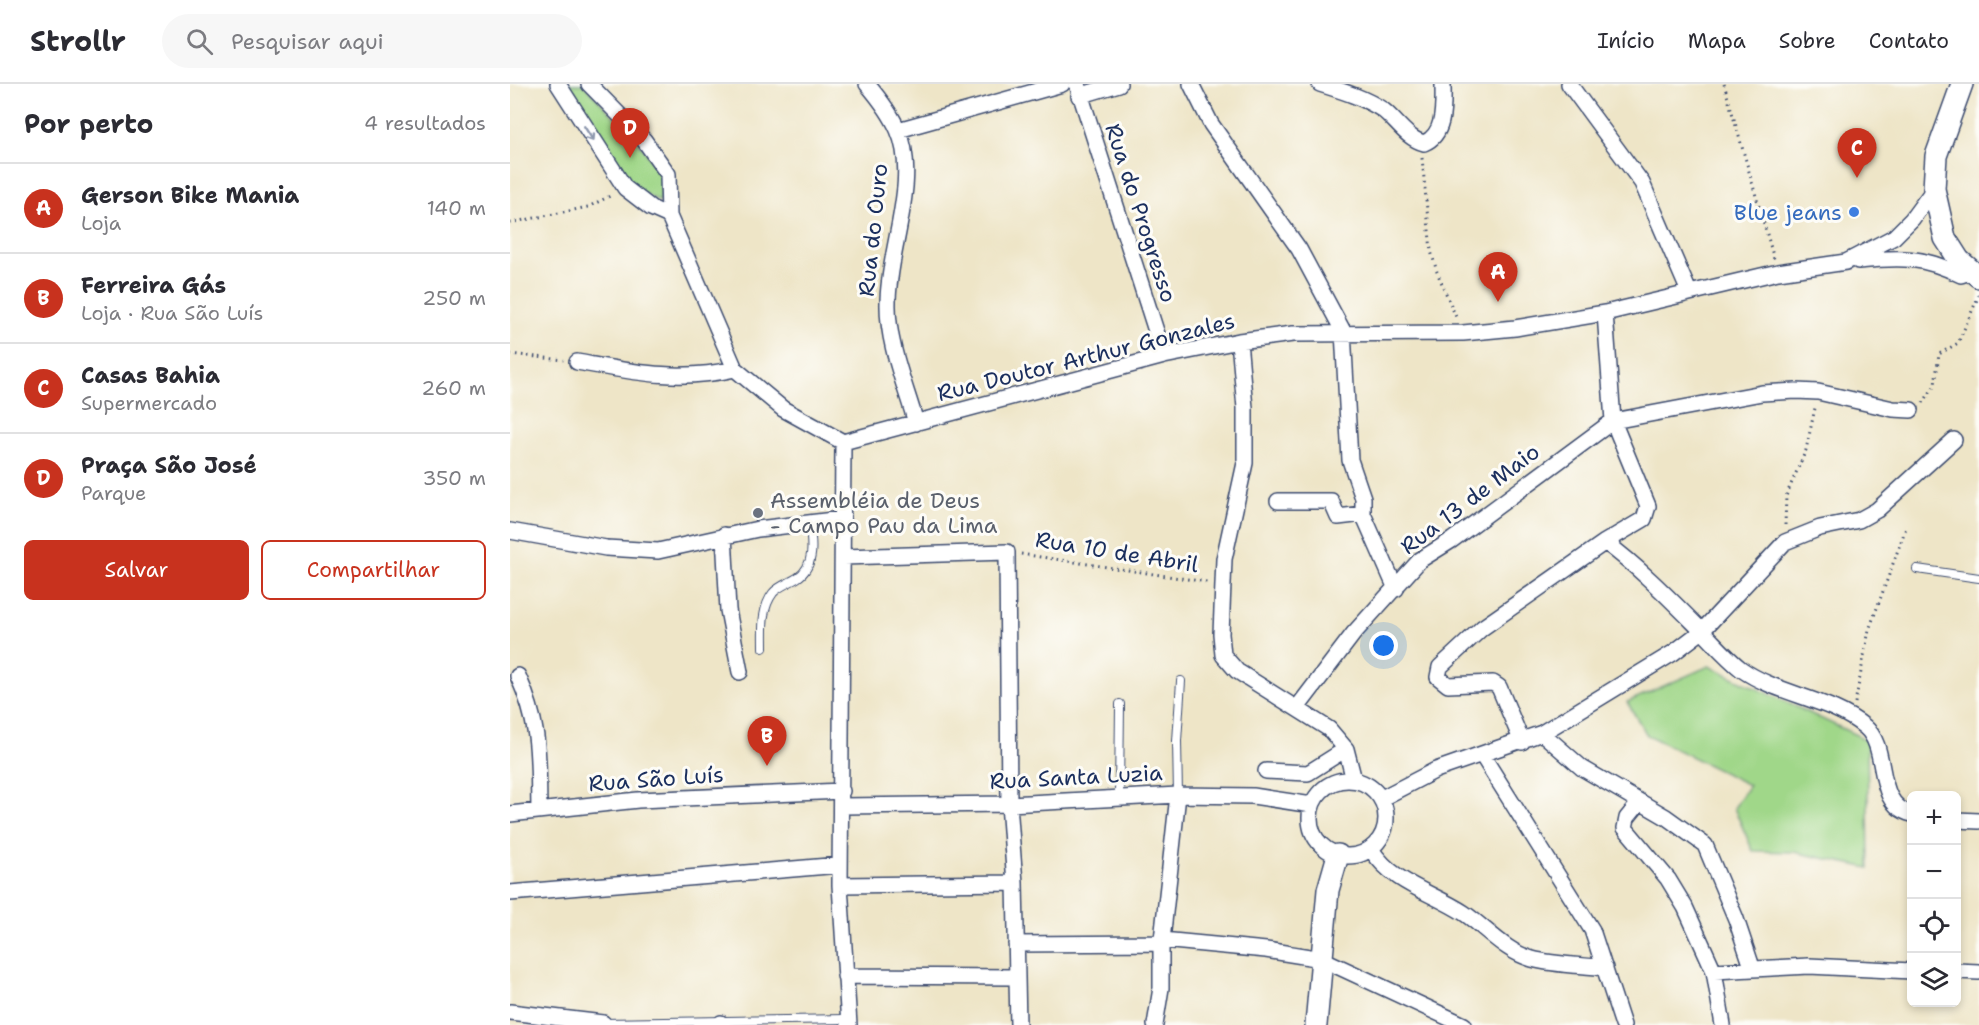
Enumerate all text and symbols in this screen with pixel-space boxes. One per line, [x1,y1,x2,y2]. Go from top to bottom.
search box [162,14,582,68]
text: Strollr [30,22,126,60]
icon: search [183,25,216,58]
text: Pesquisar aqui [231,27,384,56]
text: Início [1597,27,1655,55]
text: Mapa [1688,27,1746,55]
text: Sobre [1779,27,1836,55]
text: Contato [1869,27,1949,55]
text: Por perto [24,106,153,141]
pin: D [610,109,650,158]
text: 4 resultados [364,110,486,136]
street label: Rua do Progresso [1098,120,1184,306]
one-way arrow [583,125,595,141]
pin: C [1838,128,1876,178]
street label: Rua do Ouro [852,162,894,298]
text: Gerson Bike Mania [81,181,299,210]
text: A [36,195,51,221]
text: 140 m [427,195,486,221]
place label: Blue jeans [1734,198,1842,227]
marker: Blue jeans [1847,205,1861,219]
text: Loja [81,210,121,236]
pin: A [1478,252,1518,302]
text: Ferreira Gás [81,271,226,300]
text: B [37,285,50,311]
text: 250 m [422,285,486,311]
text: Loja · Rua São Luís [81,300,263,326]
street label: Rua Doutor Arthur Gonzales [934,306,1238,408]
text: Casas Bahia [81,361,220,390]
text: C [37,375,50,401]
text: 260 m [421,375,486,401]
text: Supermercado [81,390,217,416]
street label: Rua 13 de Maio [1395,437,1545,561]
text: Praça São José [81,451,257,480]
text: D [36,465,51,491]
text: 350 m [422,465,486,491]
text: Parque [81,480,146,506]
place label: Assembléia de Deus - Campo Pau da Lima [770,486,998,540]
marker: Assembléia de Deus - Campo Pau da Lima [751,506,765,520]
street label: Rua 10 de Abril [1033,525,1201,579]
button: Salvar [24,540,249,600]
button: Compartilhar [261,540,486,600]
your location [1369,631,1398,660]
pin: B [748,716,786,766]
street label: Rua Santa Luzia [989,758,1163,796]
street label: Rua São Luís [587,760,725,798]
map controls [1907,791,1961,1007]
button: + [1907,791,1961,845]
button: − [1907,845,1961,899]
button: locate [1907,899,1961,953]
button: layers [1907,953,1961,1007]

